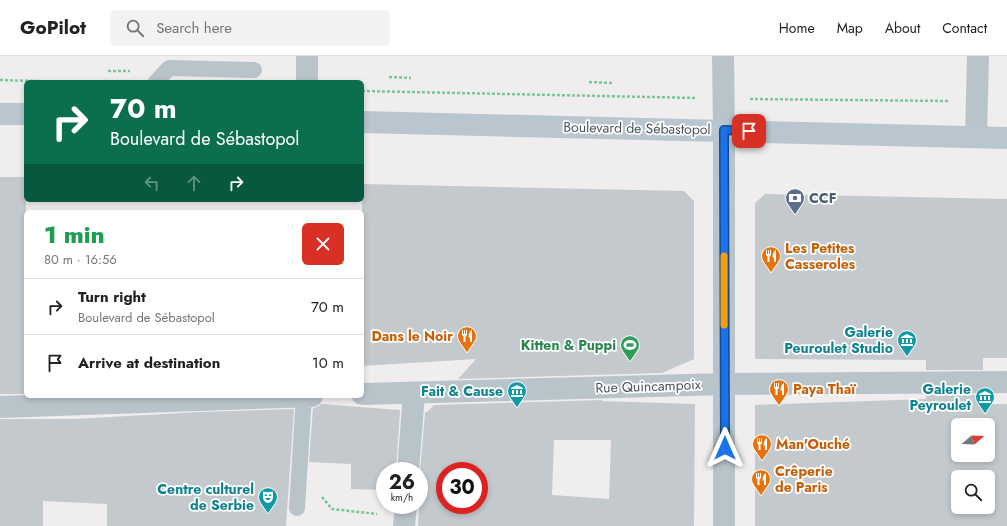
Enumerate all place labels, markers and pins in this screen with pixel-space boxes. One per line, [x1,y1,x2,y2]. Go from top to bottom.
pin [732,114,766,148]
bank icon: CCF [784,187,806,215]
place label: CCF [809,188,836,208]
place label: Les Petites Casseroles [785,238,856,274]
restaurant icon: Les Petites Casseroles [760,245,782,273]
place label: Galerie Peuroulet Studio [784,322,893,358]
restaurant icon: Dans le Noir [456,325,478,353]
place label: Dans le Noir [372,326,453,346]
museum icon: Galerie Peuroulet Studio [896,329,918,357]
sports icon: Kitten & Puppi [619,334,641,362]
place label: Kitten & Puppi [521,335,616,355]
restaurant icon: Paya Thaï [768,378,790,406]
place label: Paya Thaï [793,379,856,399]
place label: Galerie Peyroulet [909,379,972,415]
museum icon: Fait & Cause [506,380,528,408]
place label: Fait & Cause [421,381,503,401]
museum icon: Galerie Peyroulet [974,386,996,414]
restaurant icon: Man'Ouché [751,433,773,461]
place label: Man'Ouché [776,434,850,454]
place label: Crêperie de Paris [775,461,833,497]
restaurant icon: Crêperie de Paris [750,468,772,496]
place label: Centre culturel de Serbie [157,479,254,515]
theatre icon: Centre culturel de Serbie [257,486,279,514]

